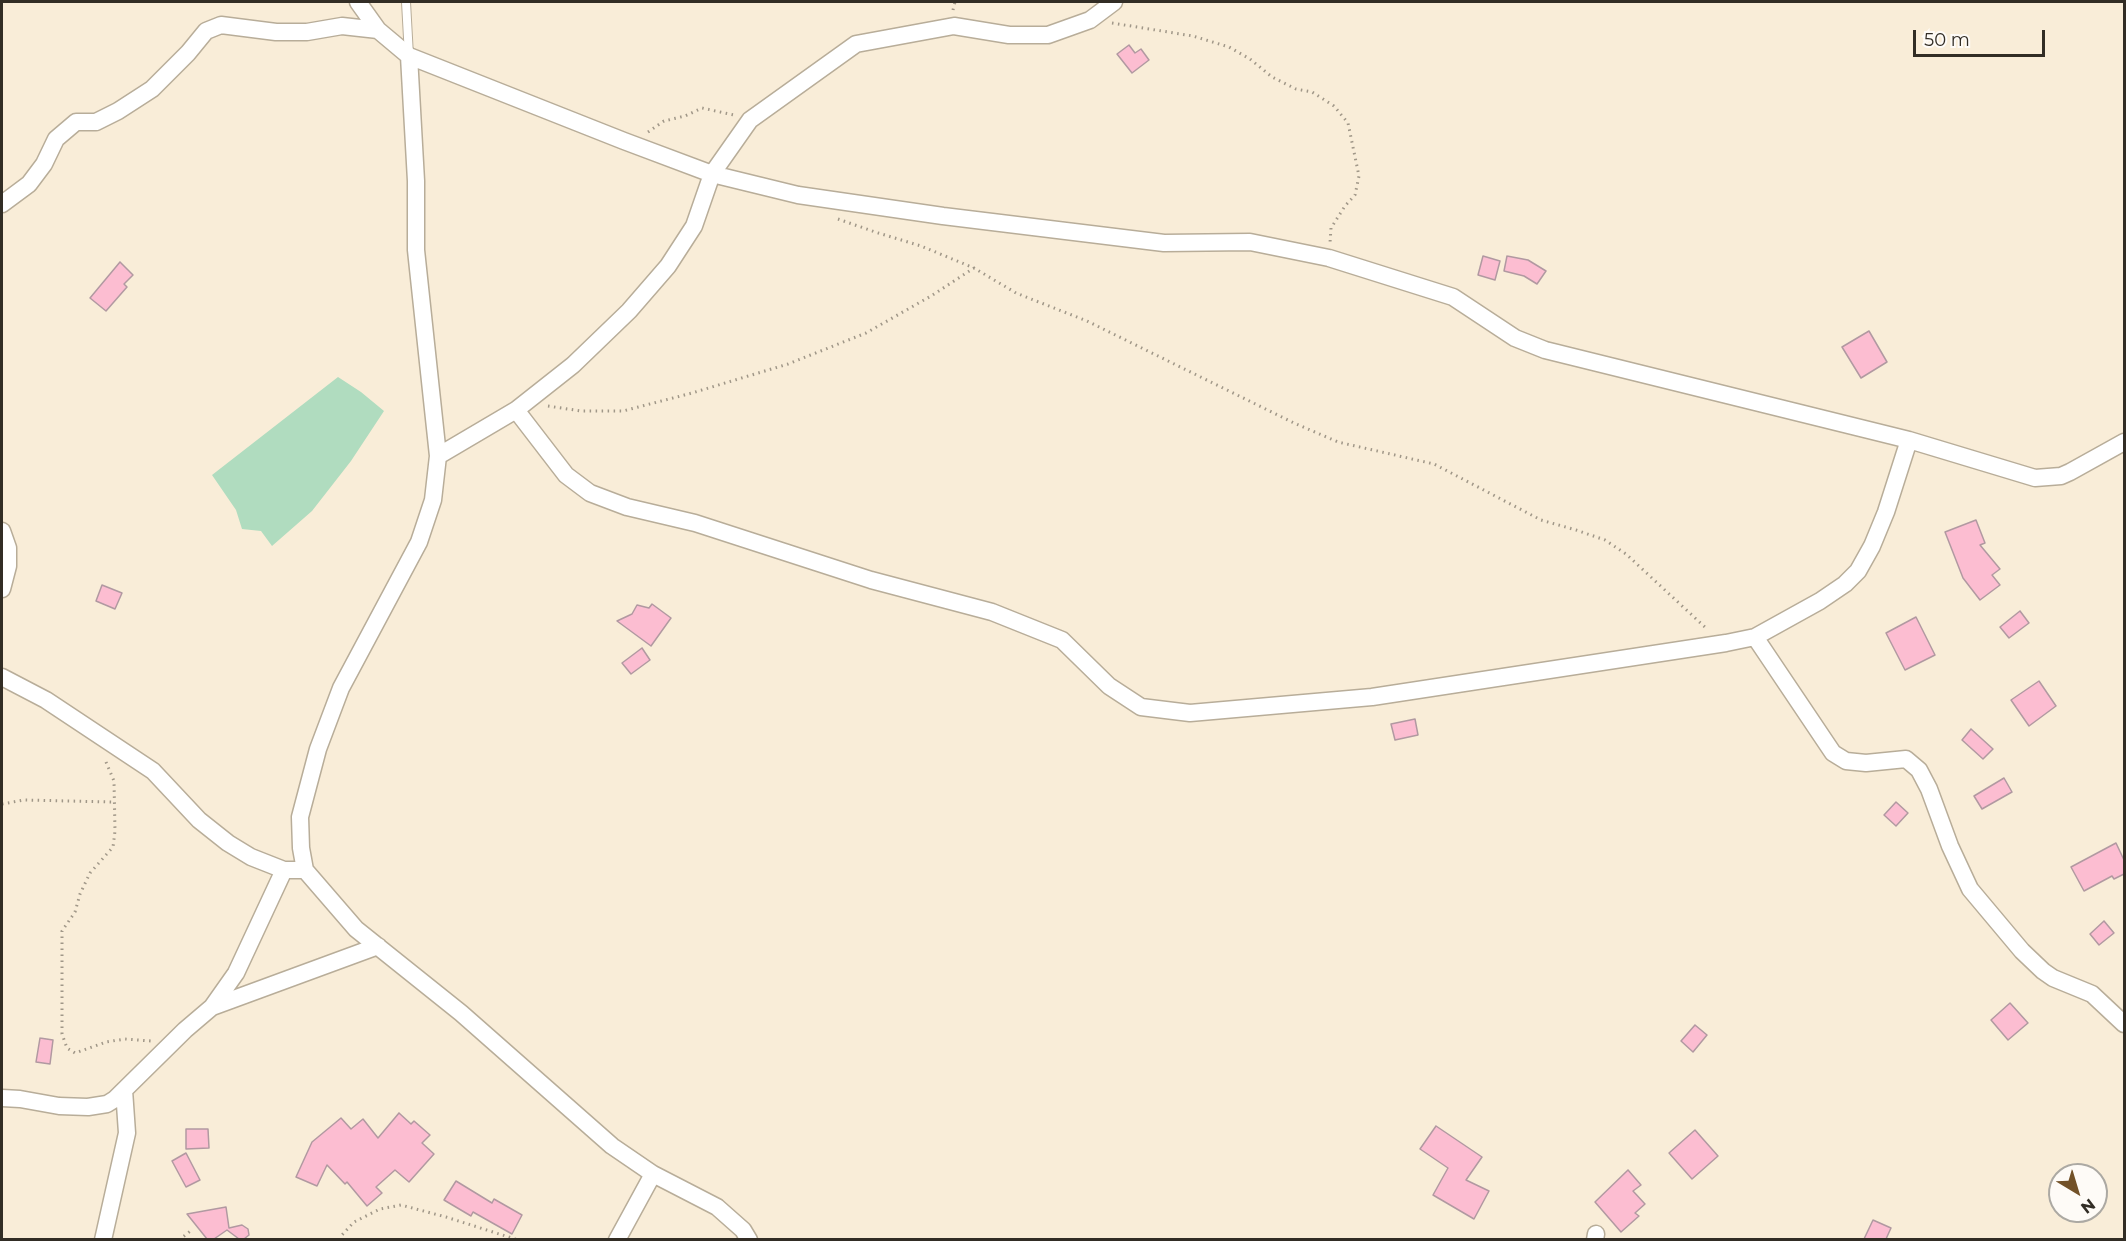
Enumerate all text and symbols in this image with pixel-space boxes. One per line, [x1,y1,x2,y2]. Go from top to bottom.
scale bar [1916,18,2048,56]
text: 50 m [1924,29,1970,51]
north arrow [2048,1163,2108,1223]
text: N [2077,1195,2099,1217]

